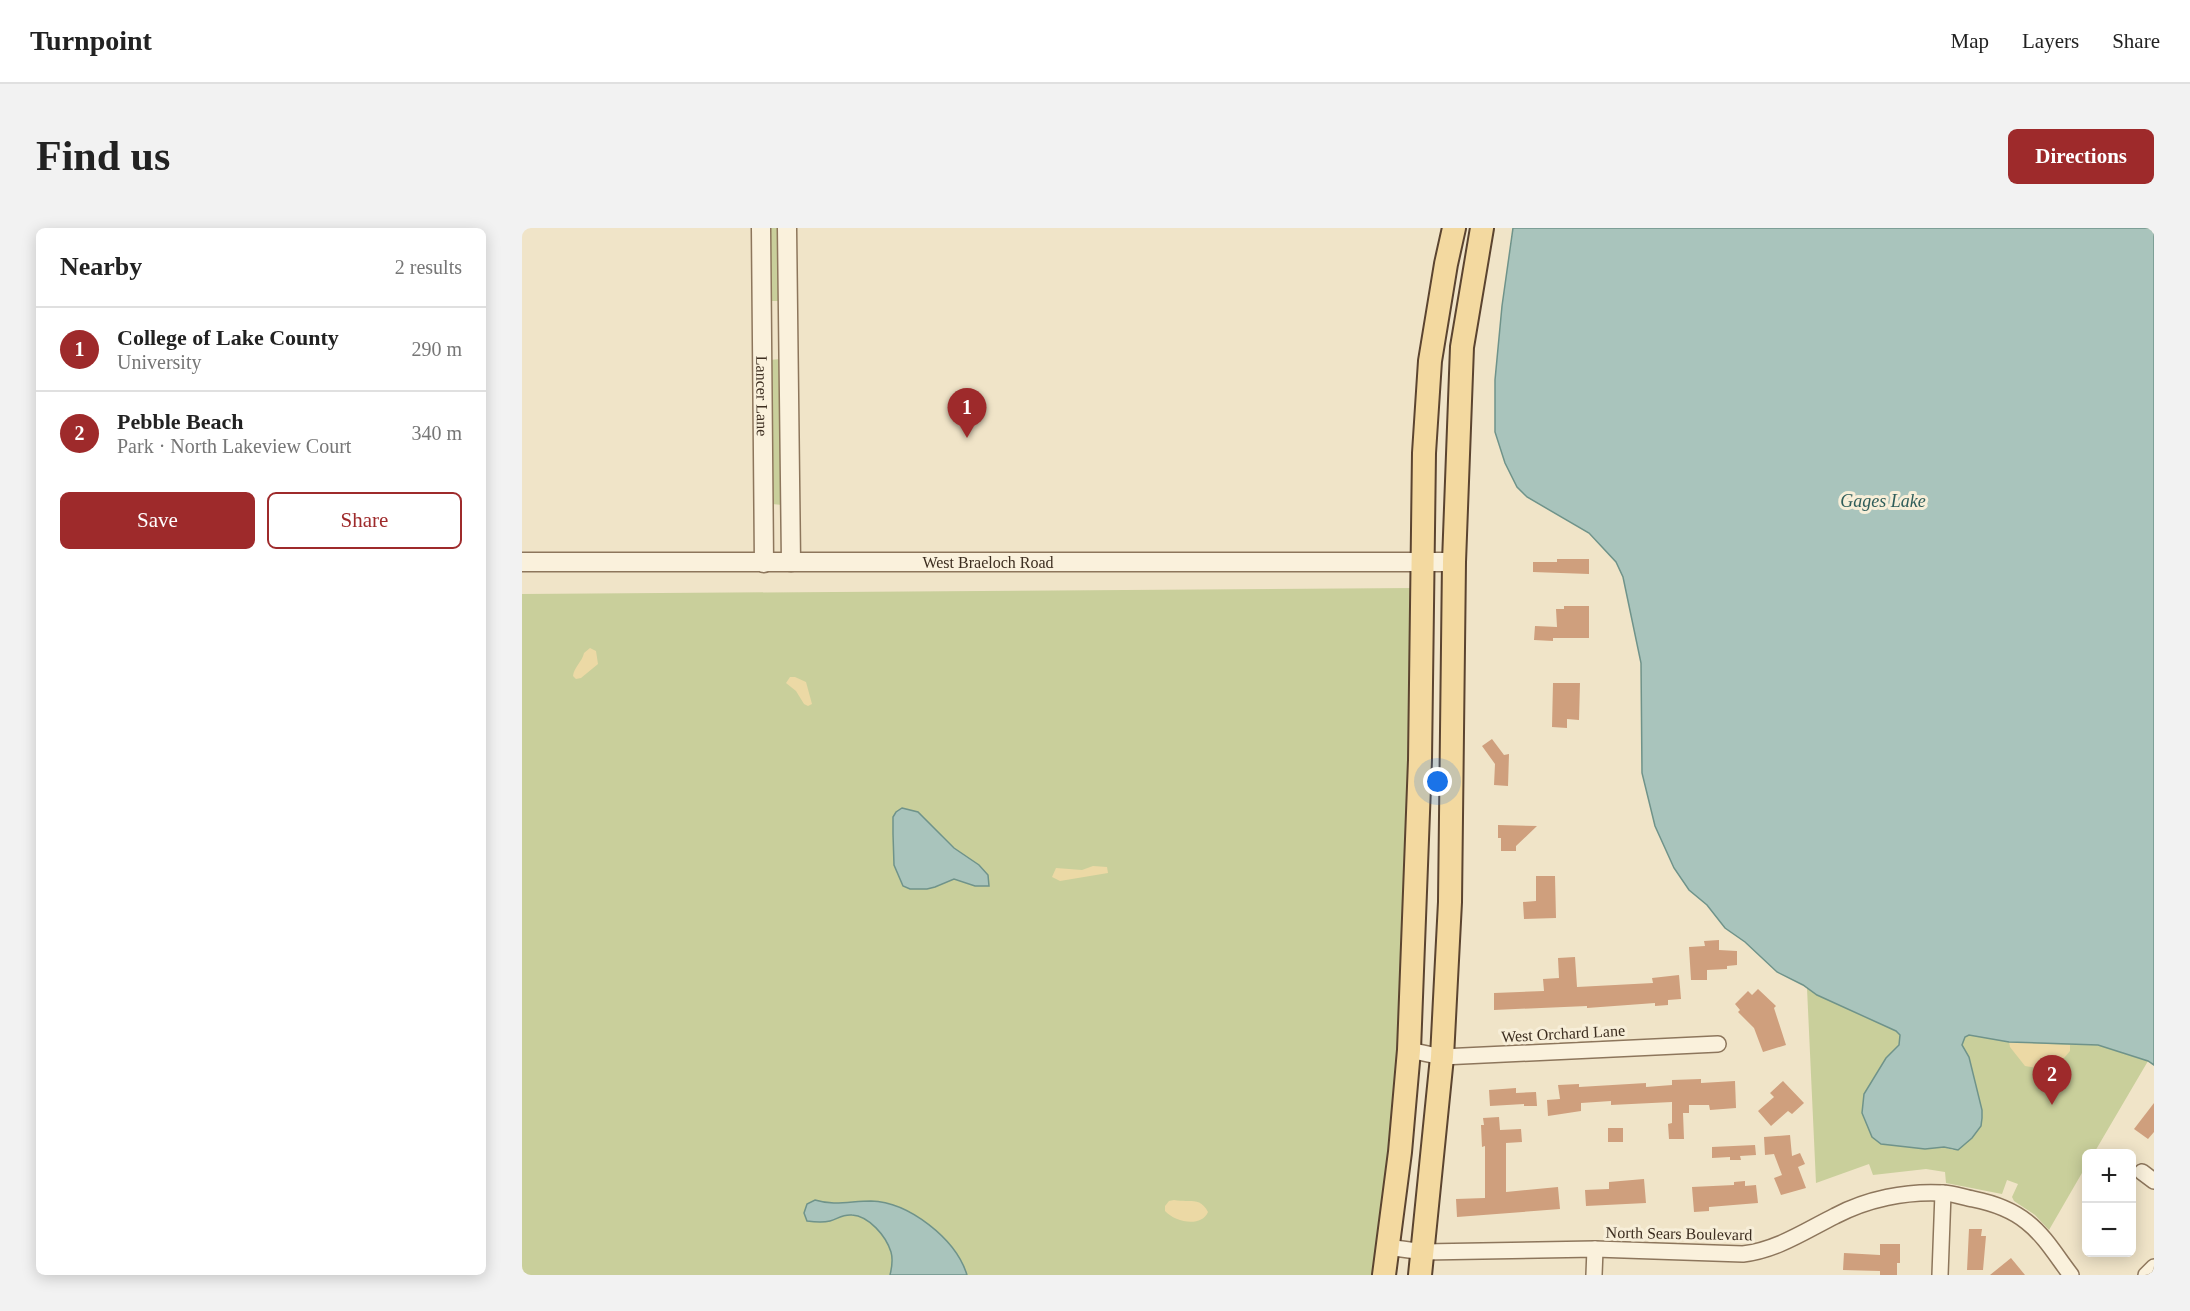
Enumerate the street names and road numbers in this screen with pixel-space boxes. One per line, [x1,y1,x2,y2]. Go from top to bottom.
street label: Lancer Lane [753,356,771,436]
street label: West Braeloch Road [922,554,1054,571]
street label: West Orchard Lane [1501,1022,1625,1045]
street label: North Sears Boulevard [1606,1224,1752,1243]

